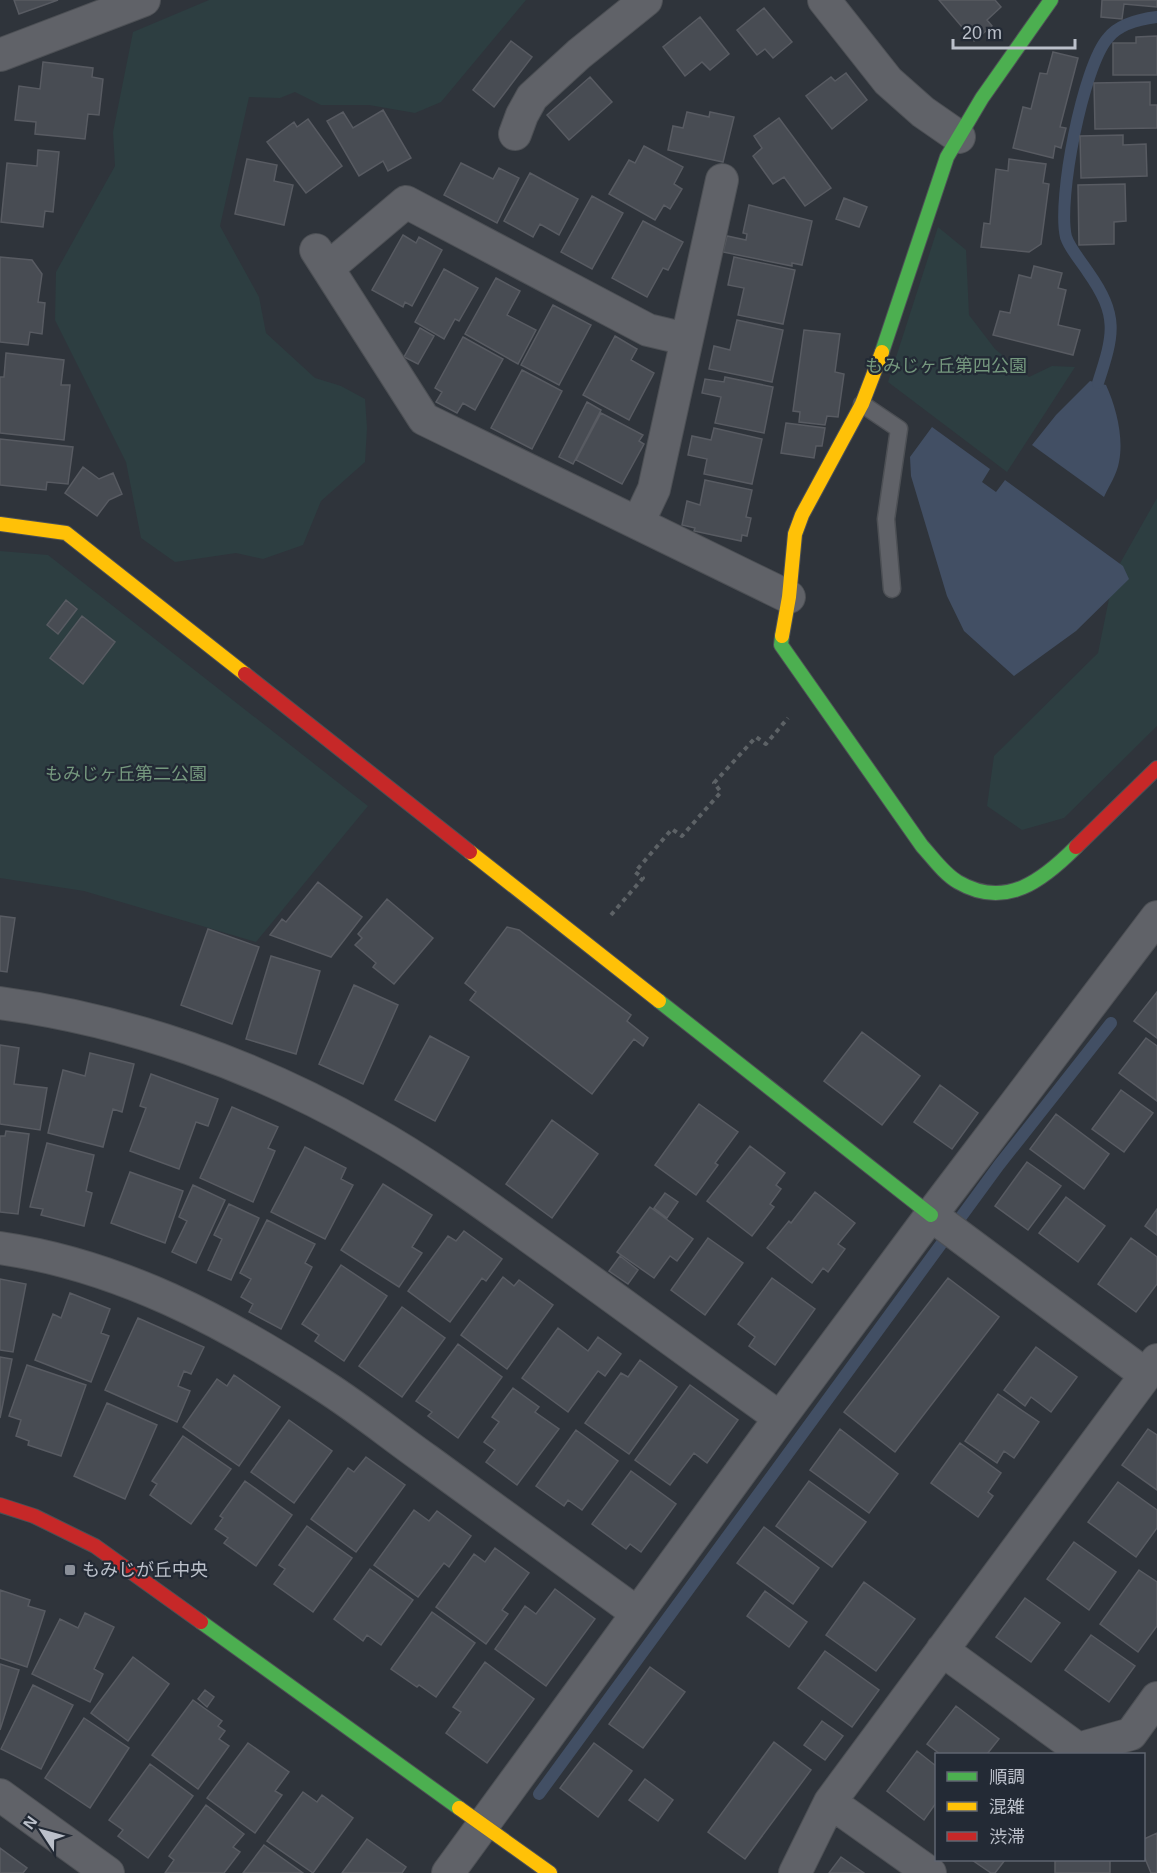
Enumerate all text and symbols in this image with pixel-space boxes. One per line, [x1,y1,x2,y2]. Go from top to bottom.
scale bar [953,12,1074,50]
text: 20 m [962,23,1002,43]
park label: もみじヶ丘第四公園 [865,356,1027,376]
park label: もみじヶ丘第二公園 [45,764,207,784]
place label: もみじが丘中央 [82,1560,208,1580]
marker: もみじが丘中央 [63,1563,77,1577]
legend [935,1753,1145,1861]
text: 順調 [989,1767,1025,1787]
text: 混雑 [989,1797,1025,1817]
north arrow [12,1801,72,1861]
text: N [20,1813,41,1832]
text: 渋滞 [989,1827,1025,1847]

